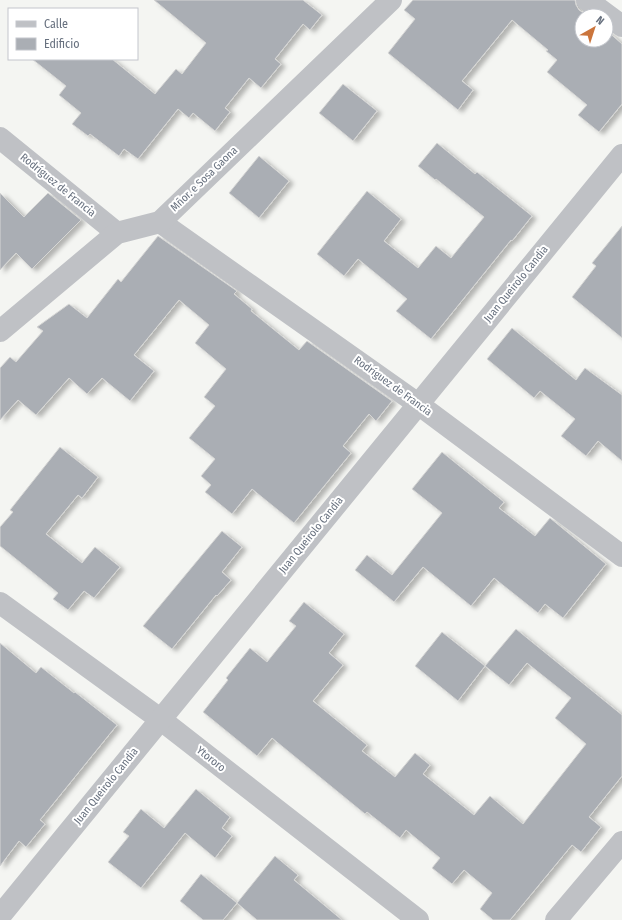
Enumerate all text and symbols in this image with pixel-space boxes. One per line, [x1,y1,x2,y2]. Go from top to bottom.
legend [8,8,138,60]
north arrow [574,8,614,48]
text: N [593,13,607,28]
text: Calle [44,17,68,31]
text: Edificio [44,37,80,51]
street label: Mñor. e Sosa Gaona [168,144,240,214]
street label: Rodríguez de Francia [18,151,98,219]
street label: Juan Queirolo Candia [481,243,551,325]
street label: Rodríguez de Francia [352,353,434,419]
street label: Juan Queirolo Candia [276,494,346,576]
street label: Ytororo [194,744,228,774]
street label: Juan Queirolo Candia [71,745,141,827]

